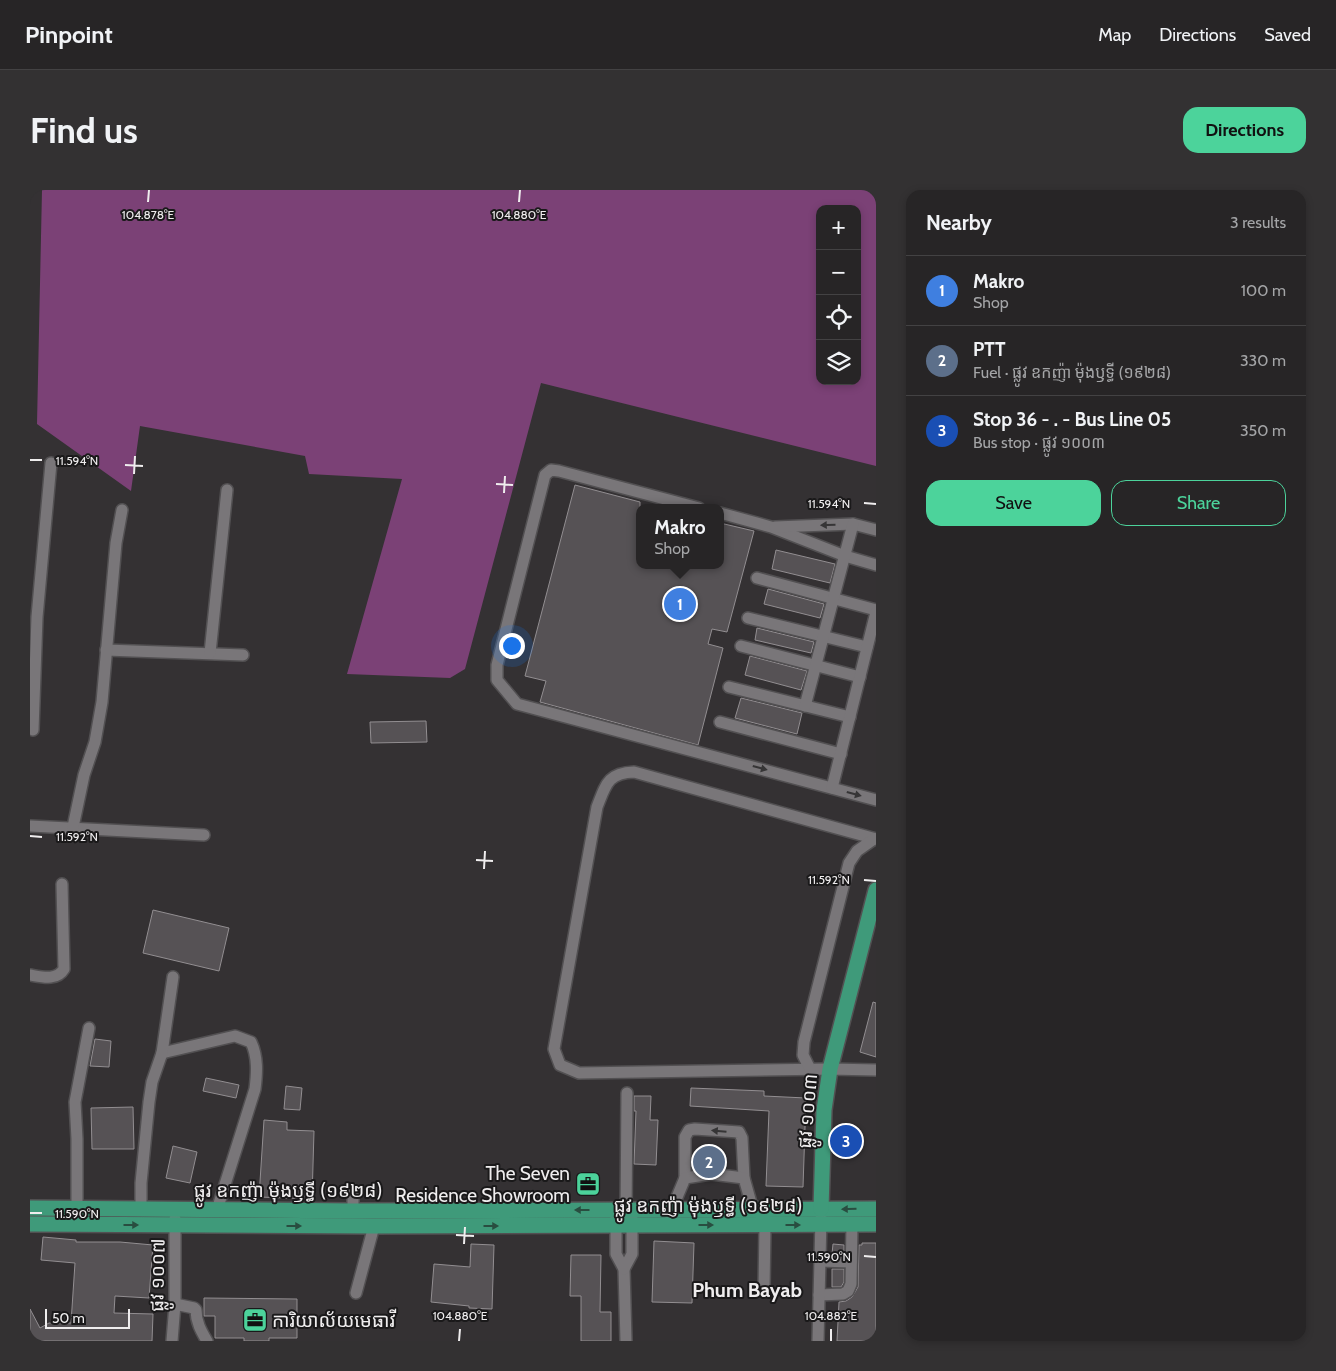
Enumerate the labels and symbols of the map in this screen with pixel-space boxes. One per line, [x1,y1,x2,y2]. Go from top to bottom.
text: 104.878°E [122,207,174,222]
text: 104.880°E [492,207,547,222]
text: 11.594°N [56,453,98,468]
text: 11.594°N [808,496,850,511]
one-way arrow [820,521,836,529]
pin: 1 [664,585,696,623]
your location [499,633,525,659]
one-way arrow [752,765,767,773]
one-way arrow [847,790,862,798]
text: 11.592°N [56,829,98,844]
text: 11.592°N [808,872,850,887]
street label: ផ្លូវ ១០០៣ [793,1073,828,1150]
pin: 3 [830,1122,862,1160]
one-way arrow [711,1127,727,1135]
pin: 2 [693,1143,725,1181]
place label: The Seven Residence Showroom [395,1162,570,1207]
office icon: The Seven Residence Showroom [575,1171,601,1197]
street label: ផ្លូវ ឧកញ៉ា ម៉ុងឫទ្ធី (១៩២៨) [194,1179,382,1208]
street label: ផ្លូវ ឧកញ៉ា ម៉ុងឫទ្ធី (១៩២៨) [614,1194,802,1223]
one-way arrow [840,1205,856,1213]
text: 11.590°N [55,1206,99,1221]
one-way arrow [574,1206,590,1214]
one-way arrow [123,1221,139,1229]
one-way arrow [698,1221,714,1229]
one-way arrow [785,1221,801,1229]
one-way arrow [286,1222,302,1230]
one-way arrow [483,1222,499,1230]
street label: ផ្លូវ ១០០៧ [145,1238,175,1312]
text: 11.590°N [807,1249,851,1264]
district label: Phum Bayab [692,1278,802,1302]
scale bar [45,1306,130,1329]
office icon: ការិយាល័យមេធាវី [242,1307,268,1333]
place label: ការិយាល័យមេធាវី [272,1308,397,1332]
text: 104.880°E [433,1308,488,1323]
text: 104.882°E [805,1308,858,1323]

